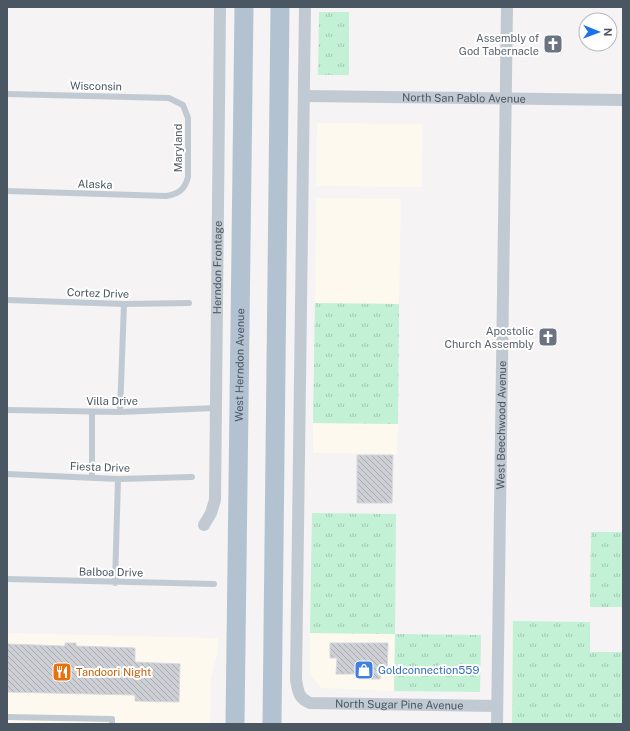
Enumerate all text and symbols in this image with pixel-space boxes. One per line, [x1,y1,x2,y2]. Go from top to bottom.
north arrow [578,12,618,52]
text: N [602,28,614,37]
place label: Assembly of God Tabernacle [459,32,540,57]
church icon: Assembly of God Tabernacle [542,33,564,55]
street label: Wisconsin [70,80,122,92]
street label: North San Pablo Avenue [402,91,526,105]
street label: Maryland [172,124,184,172]
street label: Alaska [77,177,113,191]
street label: Herndon Frontage [211,221,224,314]
street label: Cortez Drive [67,286,129,300]
street label: West Herndon Avenue [233,308,246,422]
place label: Apostolic Church Assembly [444,325,534,350]
church icon: Apostolic Church Assembly [537,326,559,348]
street label: West Beechwood Avenue [494,361,508,489]
street label: Villa Drive [86,395,138,407]
street label: Fiesta Drive [70,460,130,474]
street label: Balboa Drive [79,565,143,579]
shop icon: Goldconnection559 [353,659,375,681]
restaurant icon: Tandoori Night [51,661,73,683]
place label: Goldconnection559 [378,664,479,676]
place label: Tandoori Night [76,666,151,678]
street label: North Sugar Pine Avenue [335,697,464,711]

